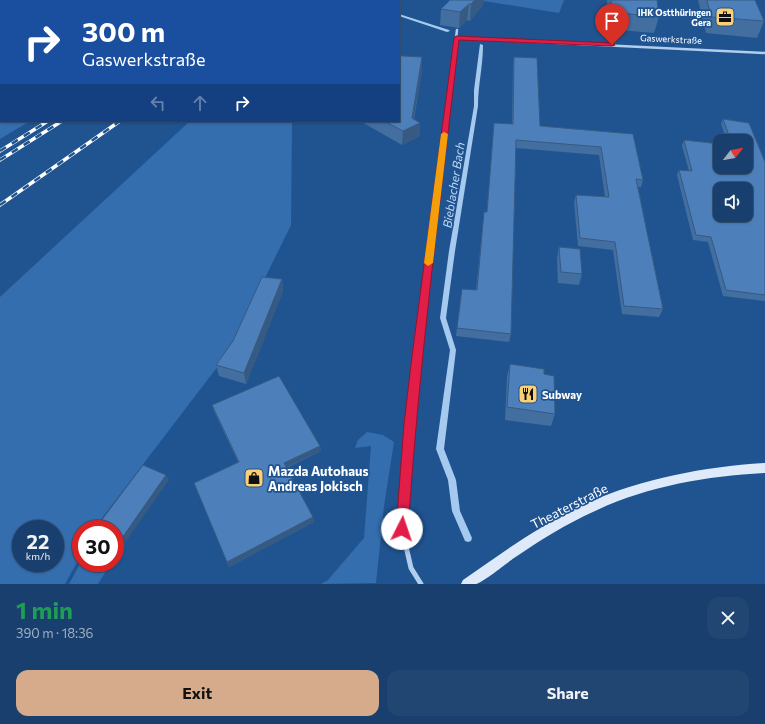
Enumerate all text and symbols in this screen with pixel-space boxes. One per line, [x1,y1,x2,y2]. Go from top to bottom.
pin [595,4,629,45]
office icon: IHK Ostthüringen Gera [714,6,736,28]
place label: IHK Ostthüringen Gera [638,7,711,28]
icon: arrive [601,10,623,32]
text: 300 m [82,14,165,48]
icon: right [16,16,68,68]
street label: Gaswerkstraße [640,32,702,46]
text: Gaswerkstraße [82,48,206,70]
icon: left [147,92,169,114]
icon: ahead [189,92,211,114]
icon: right [231,92,253,114]
north arrow [713,134,753,174]
map controls [713,134,753,222]
water label: Bieblacher Bach [439,141,467,229]
button: sound [713,182,753,222]
restaurant icon: Subway [517,383,539,405]
place label: Subway [542,388,582,401]
place label: Mazda Autohaus Andreas Jokisch [268,463,369,494]
shop icon: Mazda Autohaus Andreas Jokisch [243,467,265,489]
street label: Theaterstraße [528,480,610,532]
position arrow [381,508,423,550]
speed limit sign: 30 [72,520,124,572]
text: 22 [27,529,49,553]
text: km/h [26,550,50,562]
text: 1 min [16,595,73,624]
button: close [707,597,749,639]
text: 390 m · 18:36 [16,625,94,641]
button: Exit [16,670,379,716]
button: Share [387,670,749,716]

